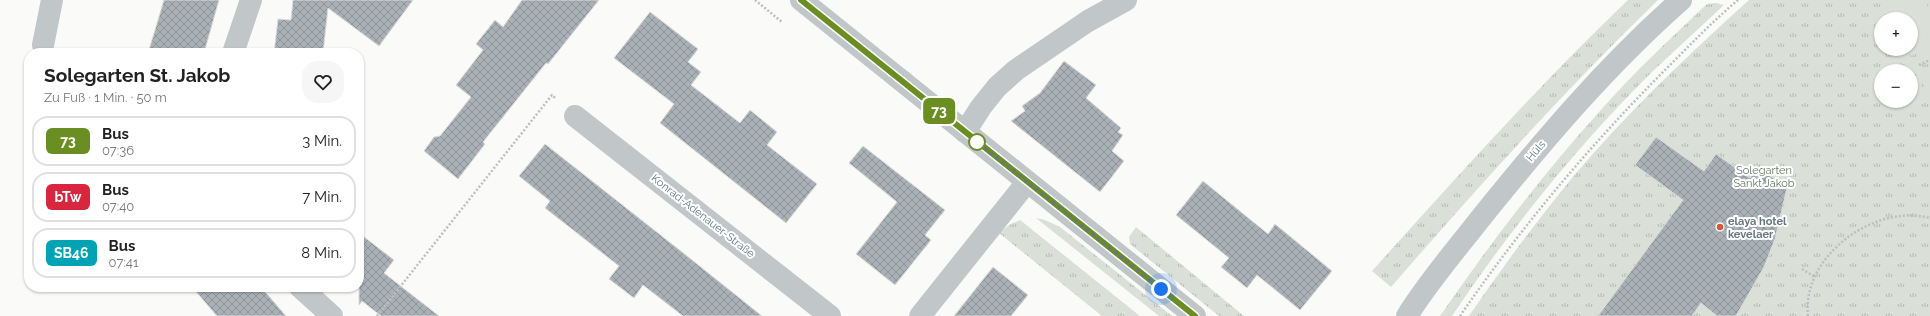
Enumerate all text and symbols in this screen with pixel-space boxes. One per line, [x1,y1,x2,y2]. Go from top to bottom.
map controls [1874,12,1918,108]
button: + [1874,12,1918,56]
button: heart [302,61,344,103]
text: Solegarten St. Jakob [44,64,230,86]
button: − [1874,64,1918,108]
text: Zu Fuß · 1 Min. · 50 m [44,90,167,105]
line badge: 73 [921,98,957,124]
text: 73 [931,103,947,119]
text: Bus [102,125,129,143]
text: 3 Min. [302,132,342,150]
text: 73 [60,133,76,149]
unlabelled marker [968,133,986,151]
street label: Hüls [1524,138,1548,164]
text: 07:36 [102,143,134,158]
park label: Solegarten Sankt Jakob [1733,164,1795,190]
street label: Konrad-Adenauer-Straße [649,172,758,261]
text: Bus [102,181,129,199]
text: 7 Min. [302,188,342,206]
text: bTw [54,189,82,205]
text: 07:40 [102,199,134,214]
place label: elaya hotel kevelaer [1728,215,1787,241]
marker: elaya hotel kevelaer [1715,222,1725,232]
text: Bus [109,237,135,255]
text: 8 Min. [301,244,342,262]
text: SB46 [54,245,89,261]
text: 07:41 [109,255,139,270]
your location [1151,279,1171,299]

